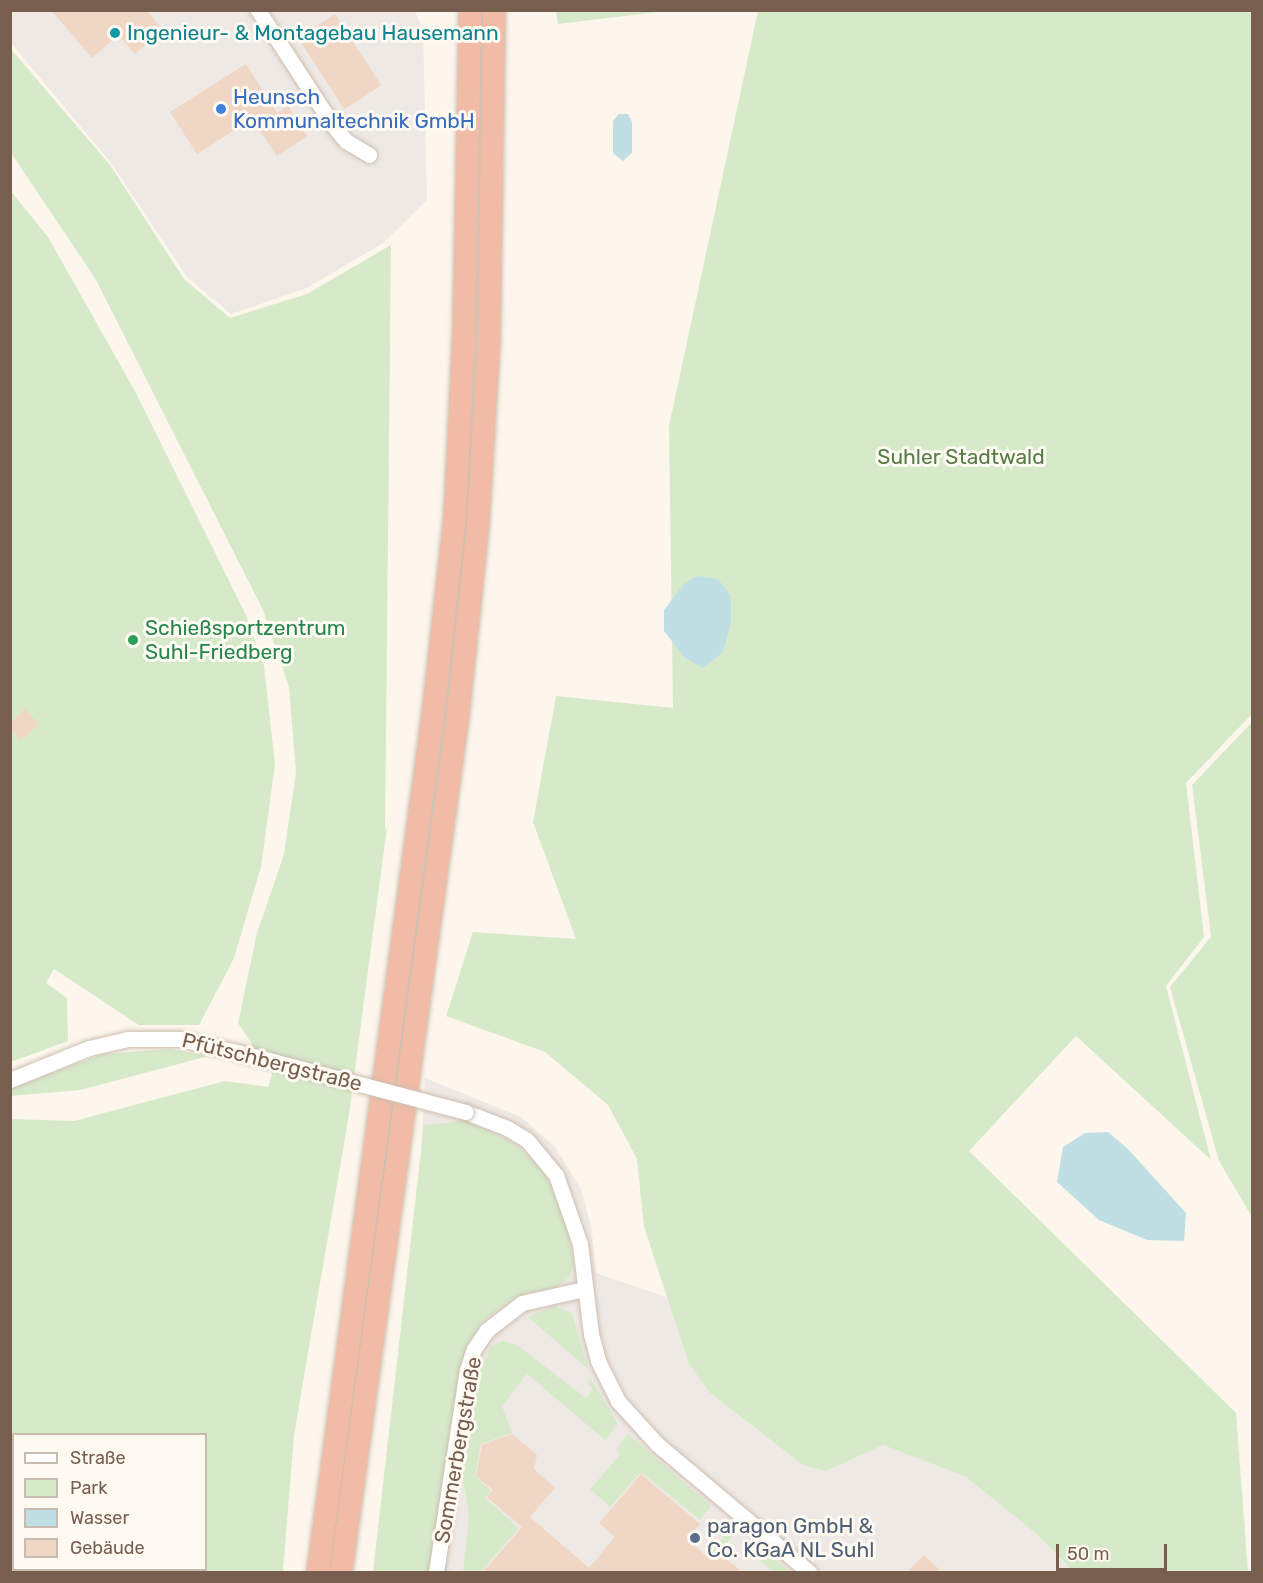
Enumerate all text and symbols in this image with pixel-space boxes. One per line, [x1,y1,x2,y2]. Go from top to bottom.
place label: Ingenieur- & Montagebau Hausemann [127,20,499,46]
marker: Ingenieur- & Montagebau Hausemann [108,26,122,40]
place label: Heunsch Kommunaltechnik GmbH [233,84,475,134]
marker: Heunsch Kommunaltechnik GmbH [214,102,228,116]
park label: Suhler Stadtwald [877,444,1045,470]
place label: Schießsportzentrum Suhl-Friedberg [145,615,346,665]
marker: Schießsportzentrum Suhl-Friedberg [126,633,140,647]
street label: Pfütschbergstraße [179,1027,365,1097]
street label: Sommerbergstraße [429,1355,487,1545]
legend [12,1433,207,1571]
text: Straße [70,1447,126,1469]
text: Park [70,1477,107,1499]
text: Wasser [70,1507,129,1529]
place label: paragon GmbH & Co. KGaA NL Suhl [707,1513,875,1563]
marker: paragon GmbH & Co. KGaA NL Suhl [688,1531,702,1545]
scale bar [1059,1532,1170,1570]
text: Gebäude [70,1537,145,1559]
text: 50 m [1067,1543,1110,1565]

